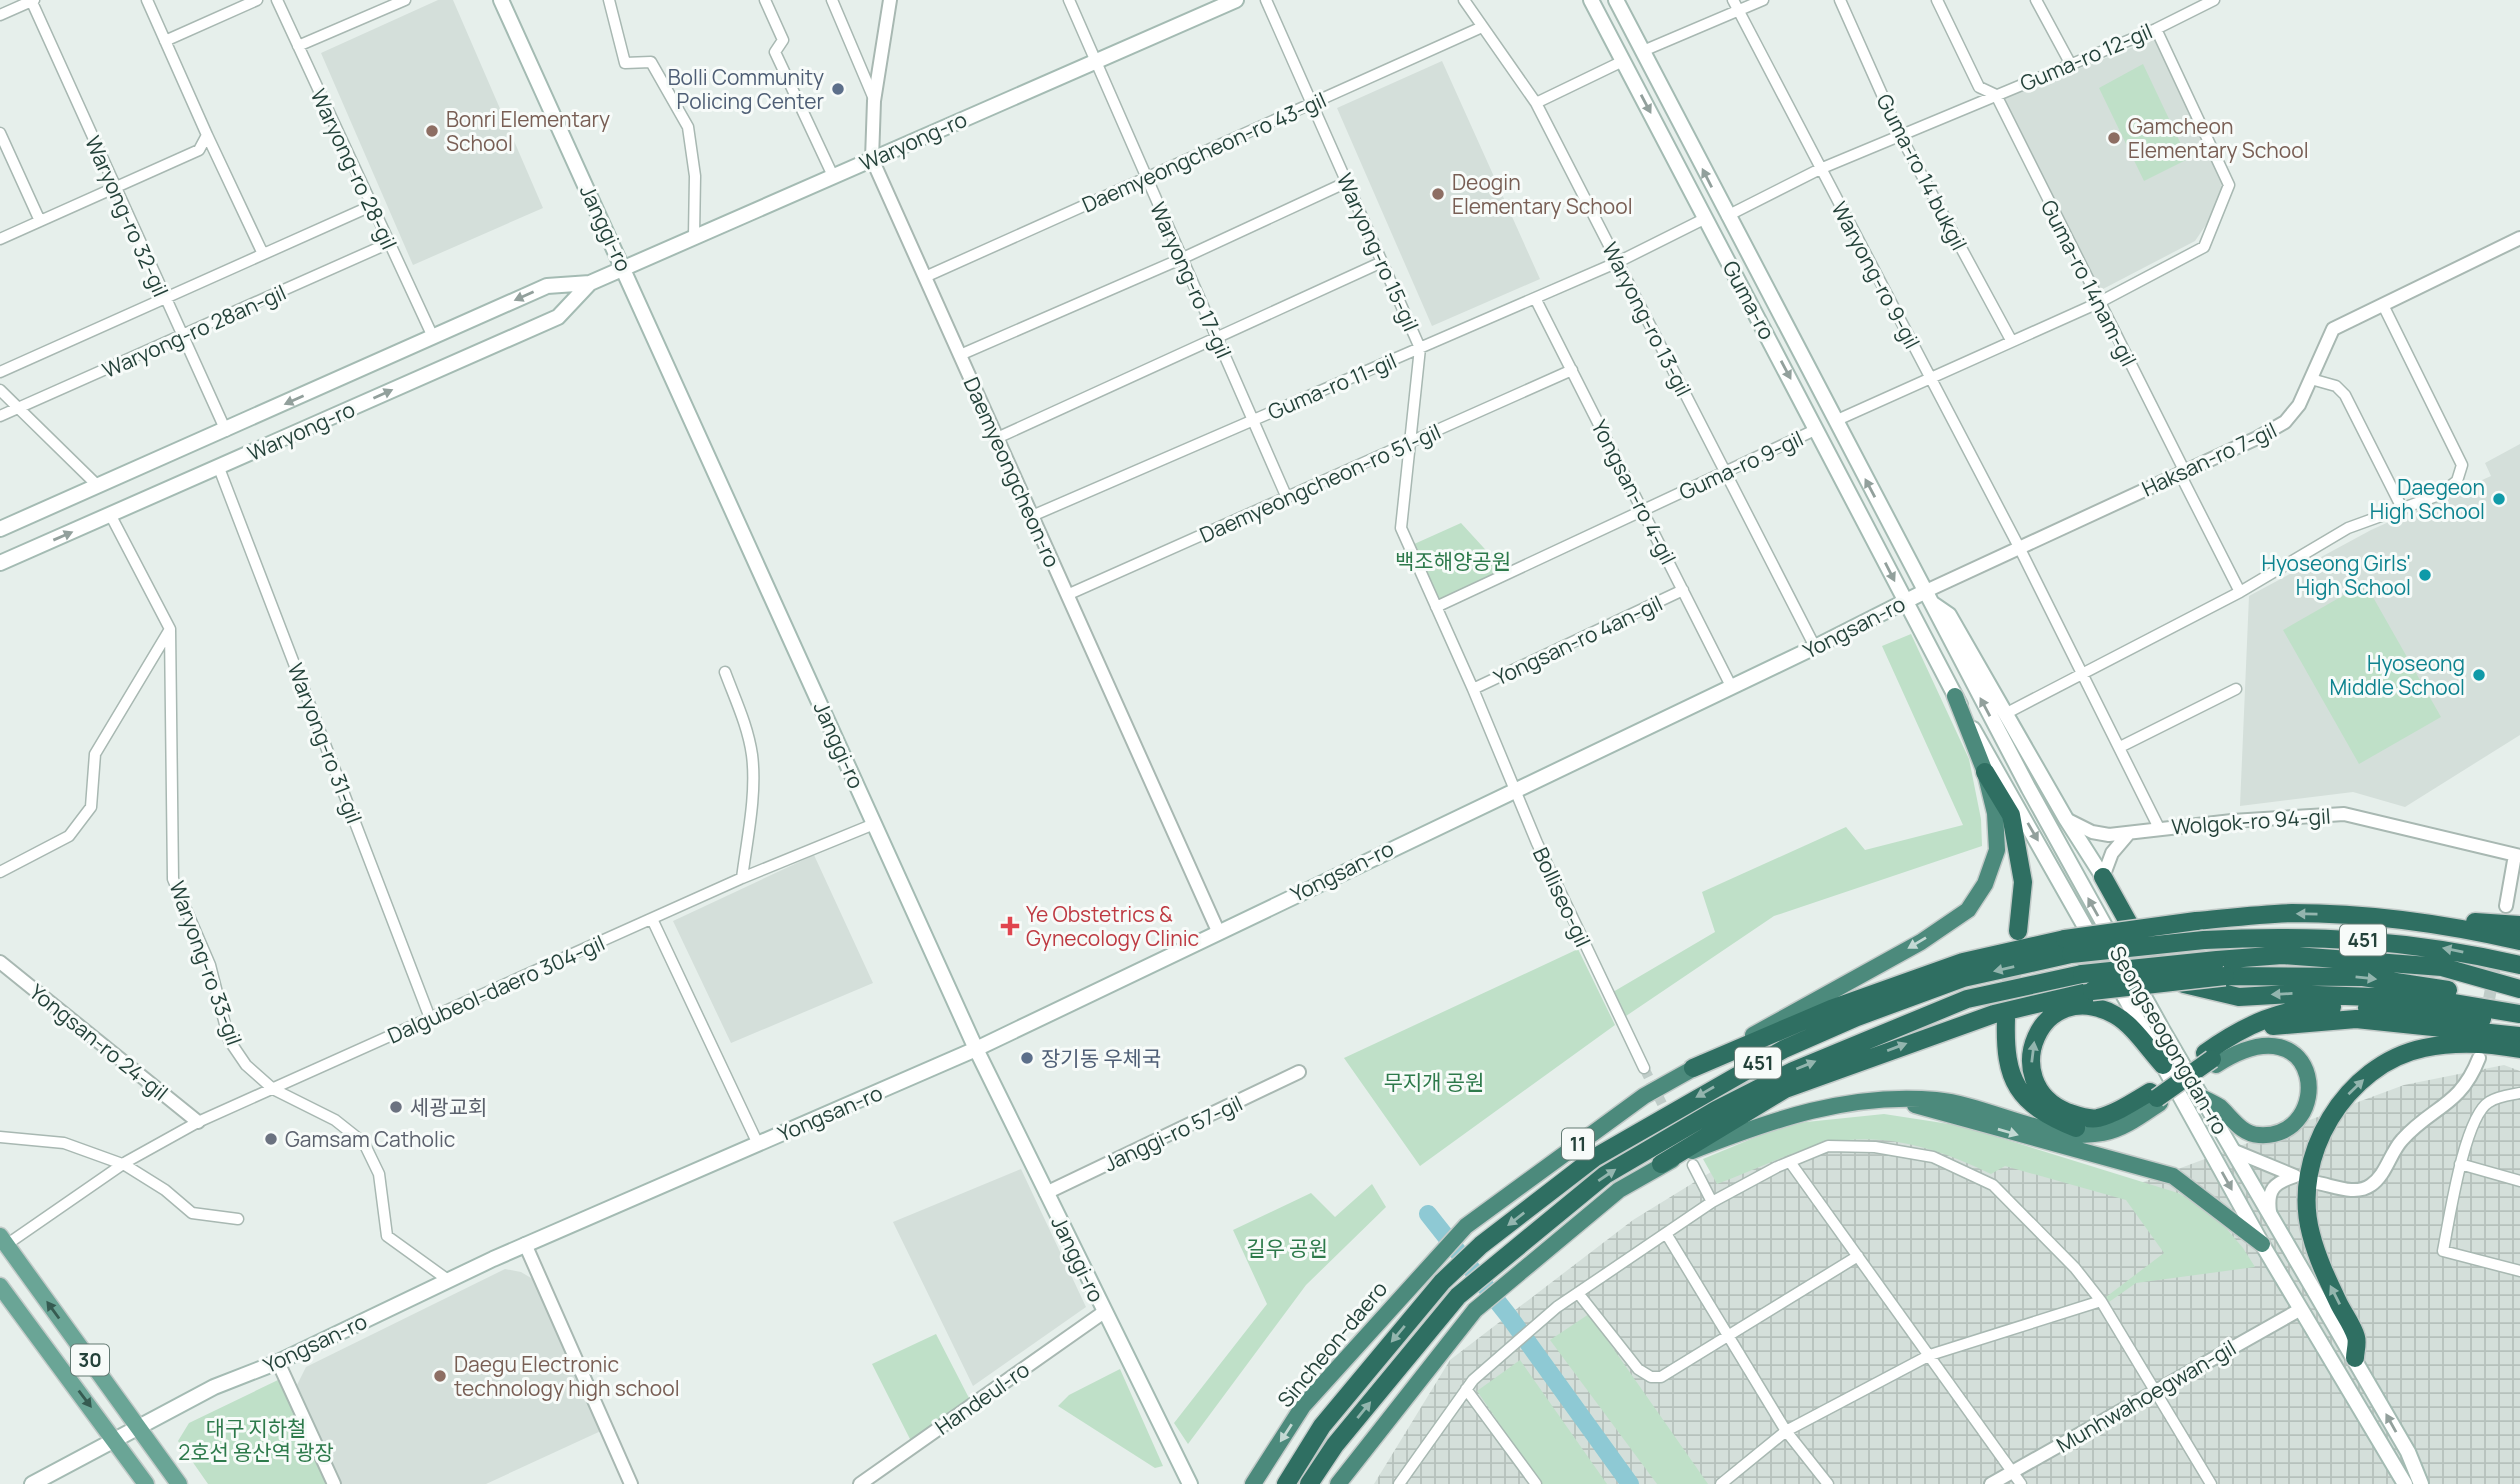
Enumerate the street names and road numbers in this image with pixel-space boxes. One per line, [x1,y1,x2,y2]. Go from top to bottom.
street label: Guma-ro 12-gil [2016,17,2156,97]
street label: Waryong-ro 28-gil [305,84,403,254]
street label: Daemyeongcheon-ro 43-gil [1077,85,1331,219]
street label: Guma-ro 14 bukgil [1871,89,1973,255]
street label: Waryong-ro [855,105,971,177]
street label: Waryong-ro 32-gil [79,131,175,301]
street label: Waryong-ro 15-gil [1331,169,1425,335]
street label: Janggi-ro [574,180,638,276]
street label: Guma-ro 14nam-gil [2035,195,2143,371]
street label: Waryong-ro 9-gil [1825,197,1927,353]
street label: Waryong-ro 17-gil [1144,198,1238,362]
street label: Waryong-ro 13-gil [1596,237,1698,401]
street label: Guma-ro [1717,256,1781,344]
street label: Waryong-ro 28an-gil [98,278,290,384]
street label: Guma-ro 11-gil [1263,346,1401,426]
street label: Daemyeongcheon-ro [957,373,1067,571]
street label: Waryong-ro [243,395,359,467]
street label: Yongsan-ro 4-gil [1585,415,1683,569]
street label: Haksan-ro 7-gil [2137,416,2281,502]
street label: Daemyeongcheon-ro 51-gil [1195,417,1445,549]
street label: Guma-ro 9-gil [1675,424,1807,506]
street label: Yongsan-ro 4an-gil [1489,589,1667,691]
street label: Yongsan-ro [1798,589,1910,665]
street label: Waryong-ro 31-gil [282,659,368,827]
street label: Janggi-ro [807,697,871,793]
street label: Wolgok-ro 94-gil [2170,801,2332,841]
street label: Yongsan-ro [1286,834,1398,908]
street label: Bolliseo-gil [1527,843,1597,951]
street label: Waryong-ro 33-gil [163,877,249,1049]
road number: 451 [2340,924,2386,956]
street label: Dalgubeol-daero 304-gil [383,928,609,1050]
street label: Seongseogongdan-ro [2104,941,2234,1139]
street label: Yongsan-ro 24-gil [24,978,174,1106]
road number: 451 [1735,1048,1781,1078]
street label: Yongsan-ro [773,1078,887,1148]
street label: Janggi-ro 57-gil [1099,1089,1247,1177]
road number: 11 [1562,1128,1594,1160]
street label: Janggi-ro [1045,1211,1111,1307]
street label: Sincheon-daero [1271,1275,1393,1413]
street label: Yongsan-ro [259,1307,371,1379]
street label: Munhwahoegwan-gil [2051,1333,2241,1459]
road number: 30 [71,1344,109,1376]
street label: Handeul-ro [929,1355,1035,1441]

